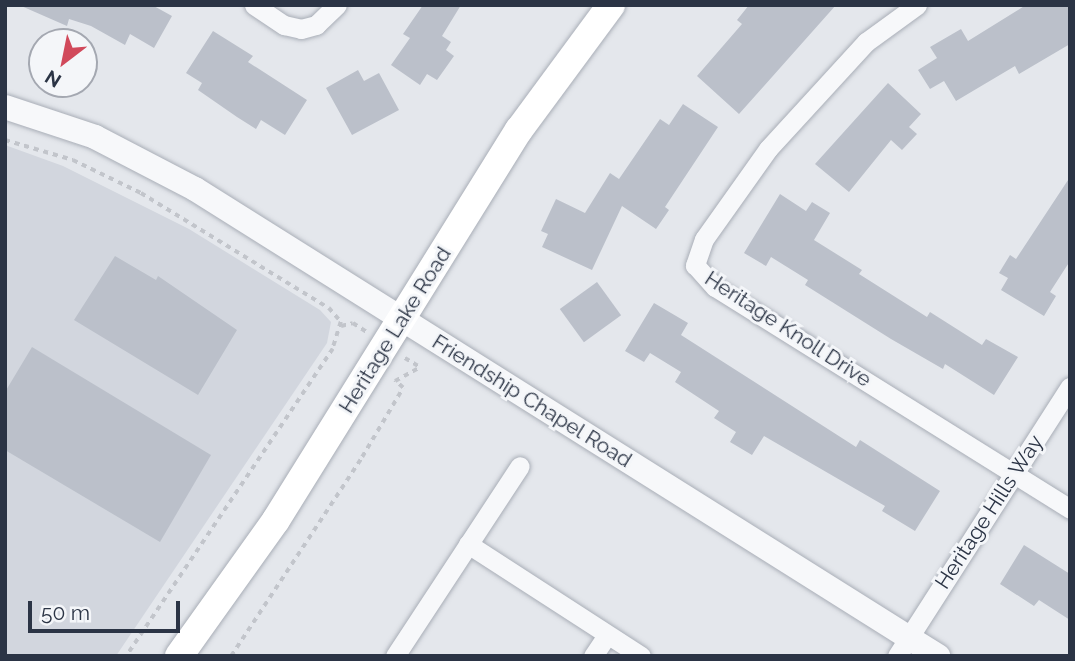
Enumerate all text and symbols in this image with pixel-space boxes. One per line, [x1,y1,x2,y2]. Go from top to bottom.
north arrow [28,28,98,98]
text: N [41,66,65,92]
street label: Heritage Lake Road [334,242,456,418]
street label: Heritage Knoll Drive [700,266,876,392]
street label: Friendship Chapel Road [427,329,637,473]
street label: Heritage Hills Way [930,430,1048,594]
scale bar [32,588,184,632]
text: 50 m [41,600,90,625]

